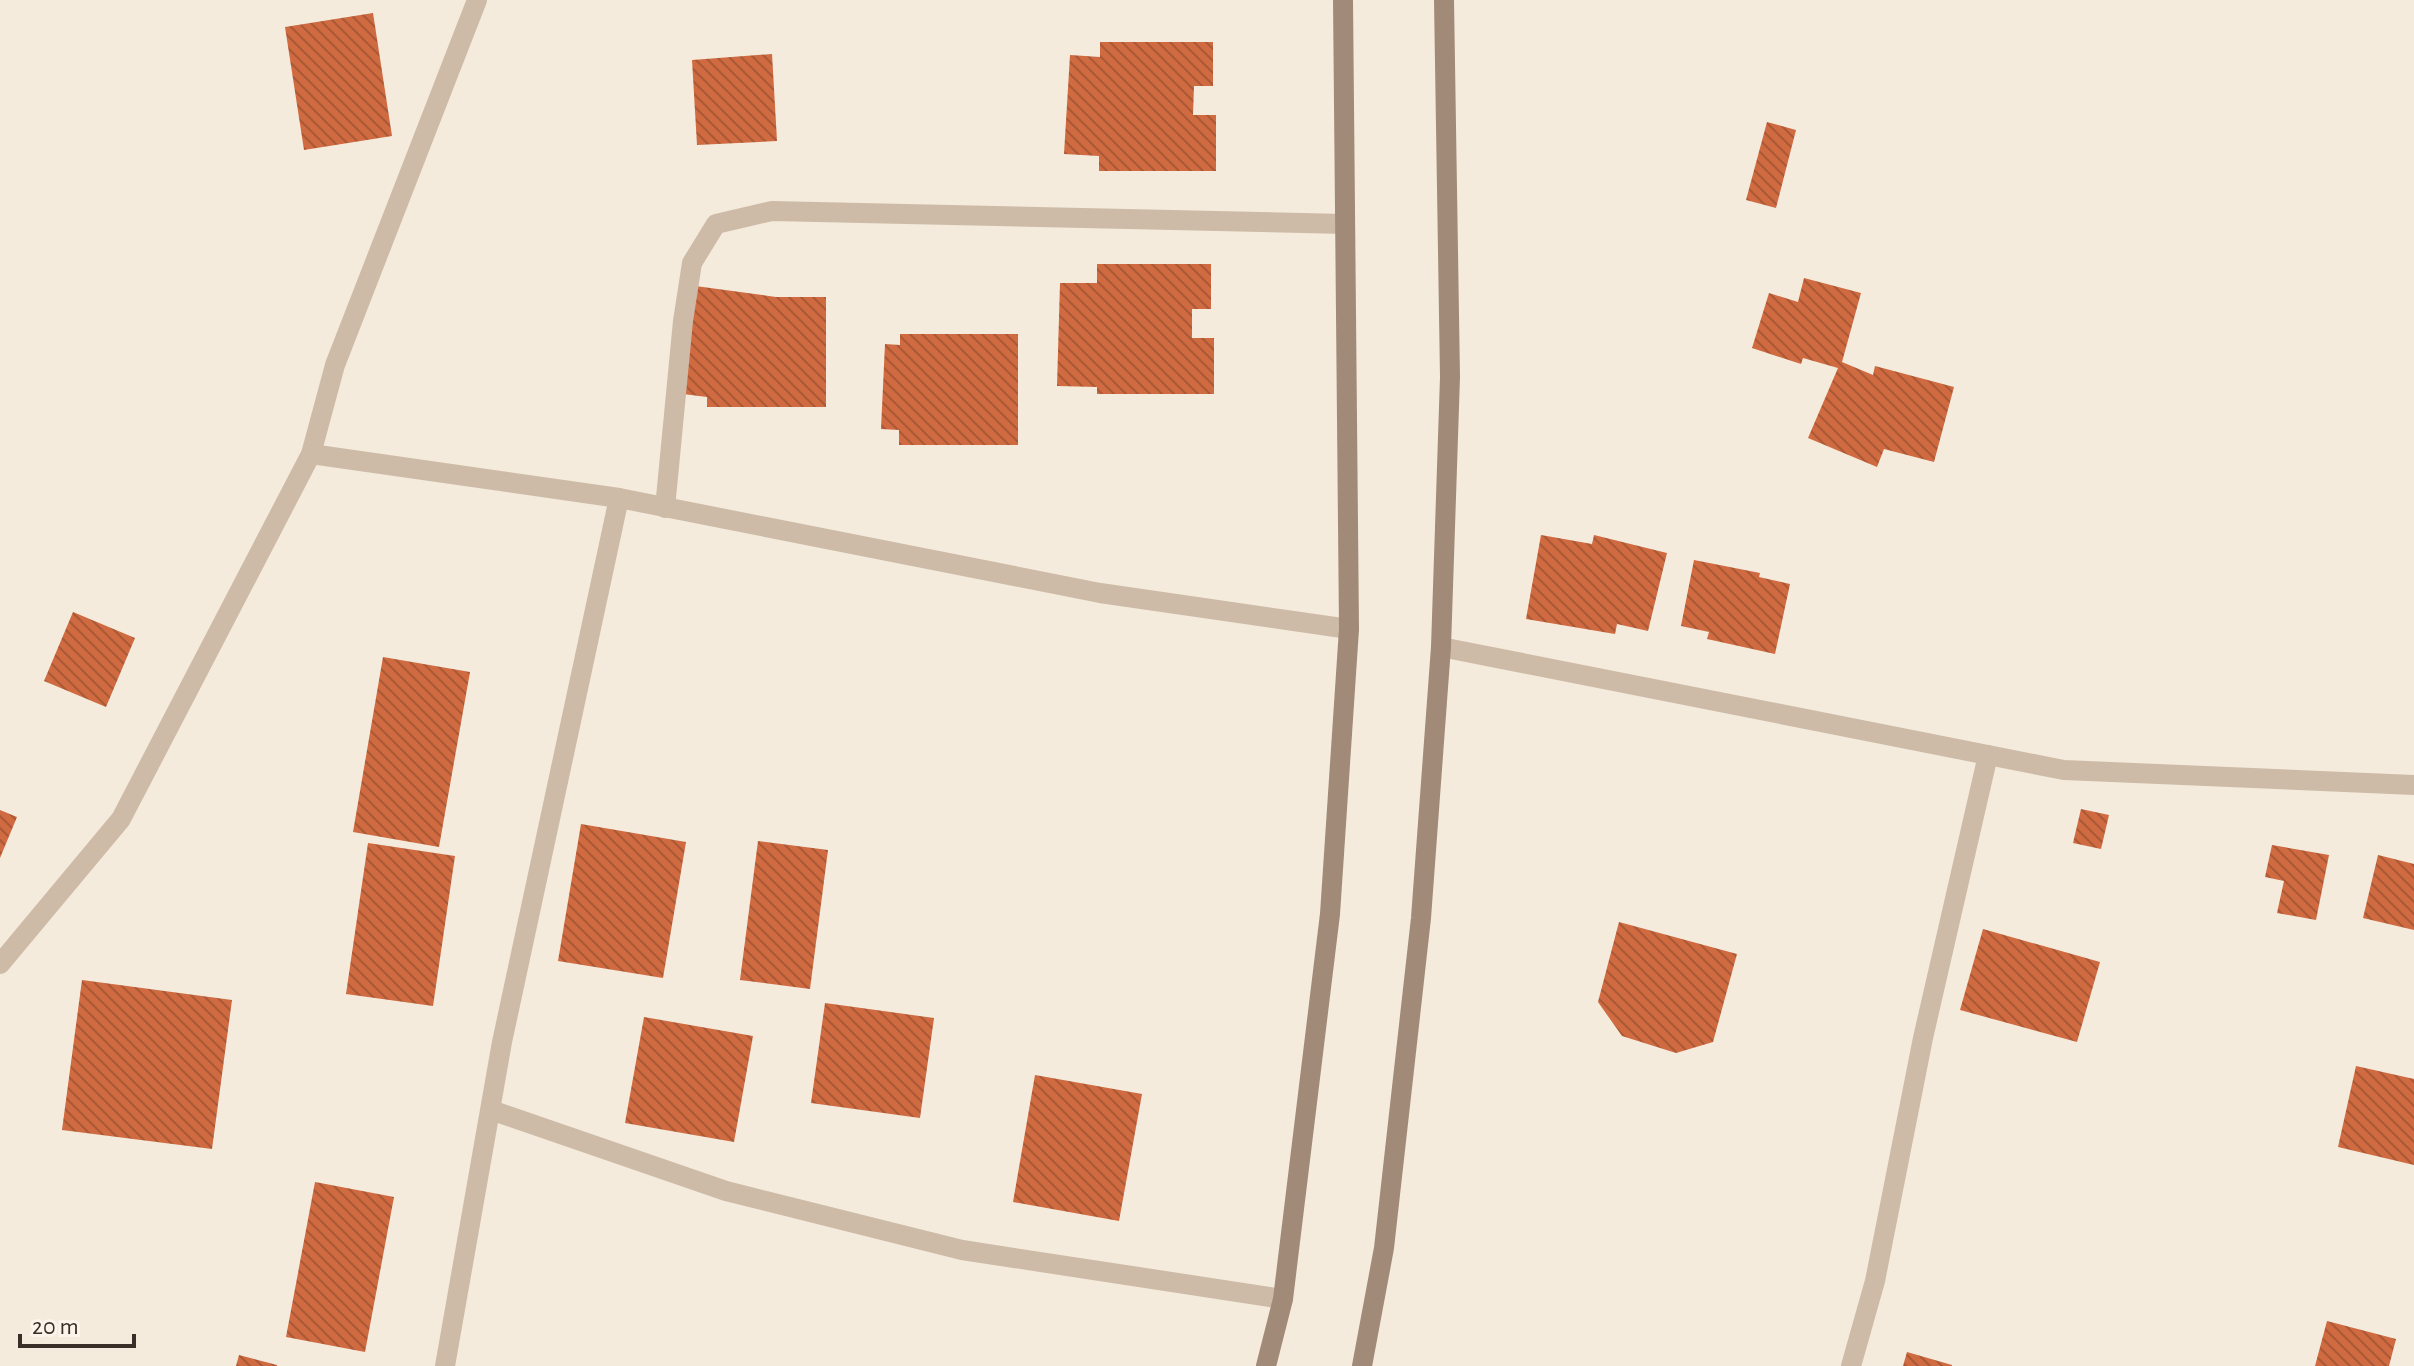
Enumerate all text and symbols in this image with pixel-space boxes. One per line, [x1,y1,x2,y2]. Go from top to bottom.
scale bar [20,1298,134,1348]
text: 20 m [32,1315,79,1339]

